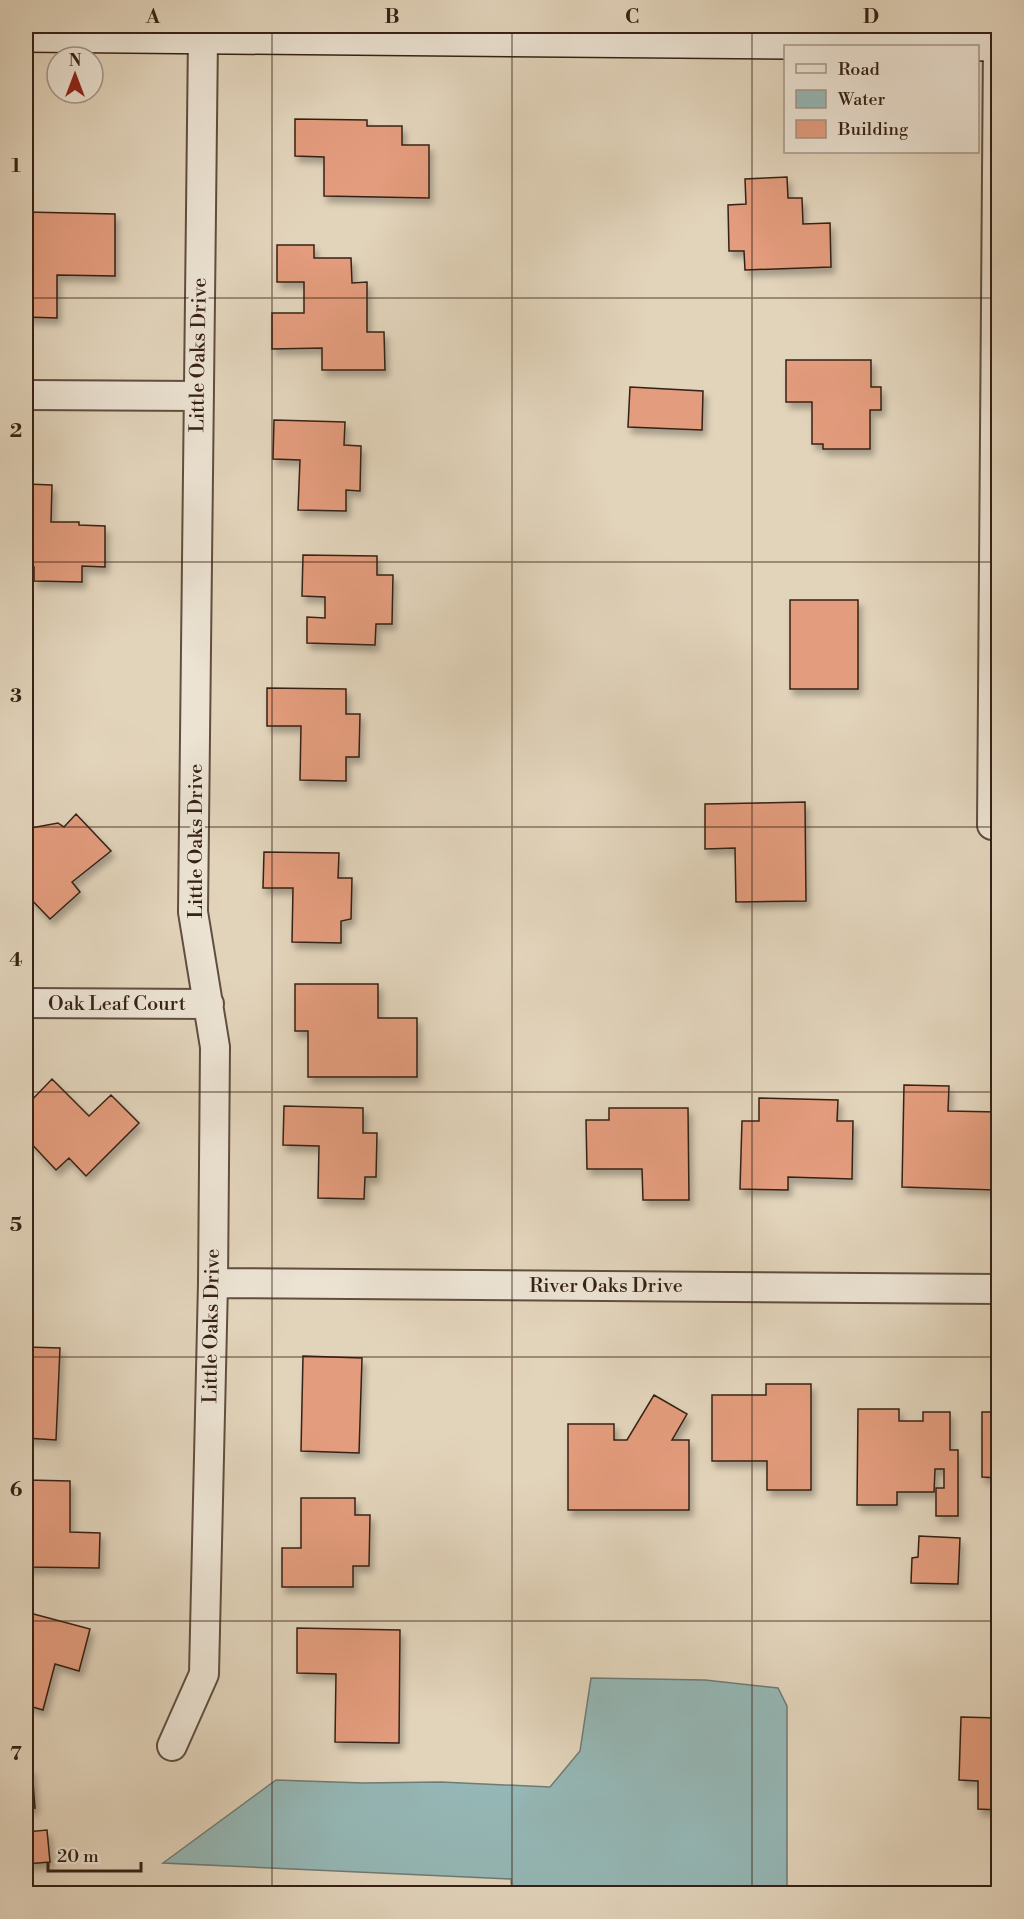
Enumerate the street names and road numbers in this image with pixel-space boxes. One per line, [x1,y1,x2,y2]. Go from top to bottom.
street label: Little Oaks Drive [185,277,213,433]
street label: Little Oaks Drive [184,764,209,918]
street label: Oak Leaf Court [48,992,186,1017]
street label: Little Oaks Drive [198,1248,226,1404]
street label: River Oaks Drive [529,1274,683,1299]

